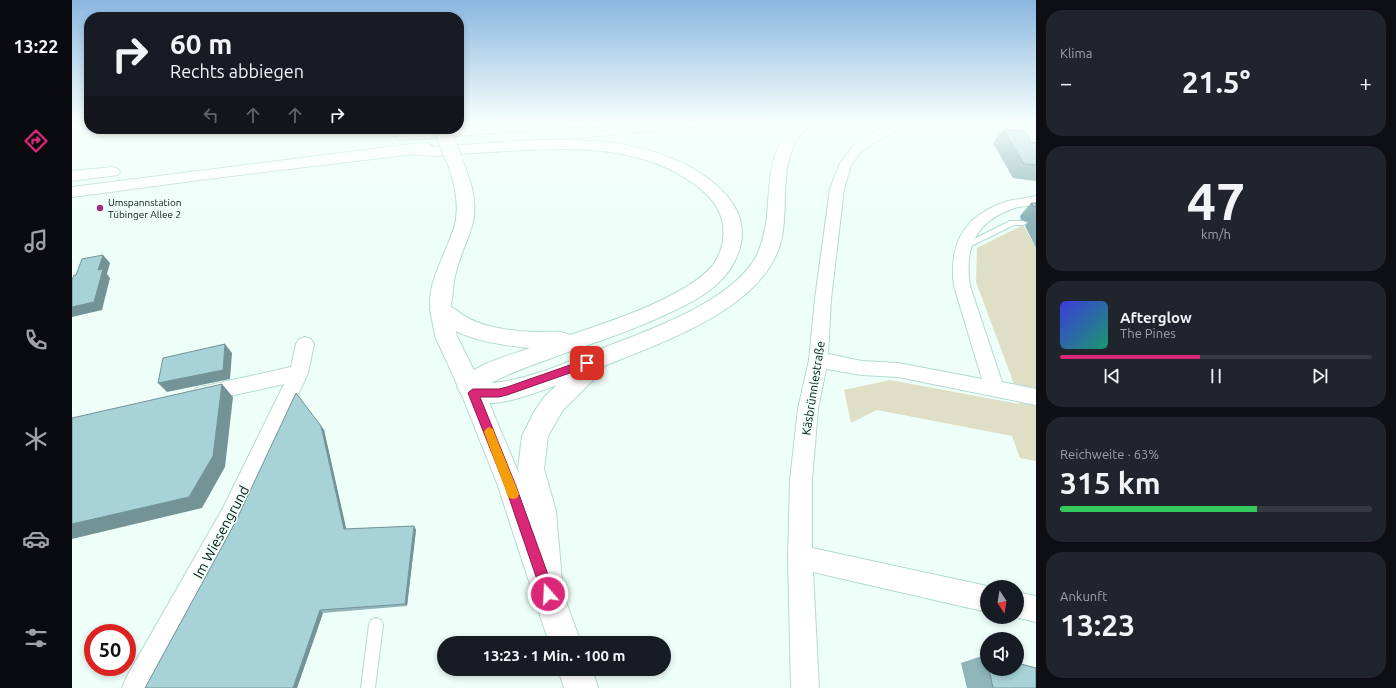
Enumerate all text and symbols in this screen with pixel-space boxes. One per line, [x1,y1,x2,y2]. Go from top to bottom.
icon: right [104,28,156,80]
text: 60 m [170,28,232,59]
text: 13:22 [13,36,59,56]
text: Klima [1060,46,1092,60]
text: Rechts abbiegen [170,61,304,81]
text: 21.5° [1182,65,1250,99]
text: − [1060,70,1072,95]
text: + [1360,70,1372,95]
icon: left [200,104,222,126]
icon: ahead [242,104,264,126]
icon: ahead [284,104,306,126]
icon: right [326,104,348,126]
icon: directions [22,127,50,155]
text: 47 [1187,172,1245,230]
place label: Umspannstation Tübinger Allee 2 [108,197,182,220]
marker: Umspannstation Tübinger Allee 2 [95,203,105,213]
icon: music [22,227,50,255]
text: km/h [1201,227,1231,241]
text: Afterglow [1120,309,1192,326]
icon: phone [22,326,50,354]
text: The Pines [1120,326,1176,340]
street label: Käsbrünnlestraße [799,340,827,436]
pin [570,346,604,380]
icon: arrive [576,352,598,374]
icon: previous [1101,365,1123,387]
icon: pause [1205,365,1227,387]
icon: next [1309,365,1331,387]
icon: climate [22,425,50,453]
text: Reichweite · 63% [1060,447,1159,461]
text: 315 km [1060,466,1161,500]
street label: Im Wiesengrund [190,483,252,581]
icon: car [22,525,50,553]
position arrow [527,573,569,615]
north arrow [980,580,1024,624]
map controls [980,580,1024,676]
text: Ankunft [1060,589,1107,603]
text: 13:23 [1060,608,1135,642]
icon: filters [22,624,50,652]
speed limit sign: 50 [84,624,136,676]
button: sound [980,632,1024,676]
text: 13:23 · 1 Min. · 100 m [483,647,626,664]

